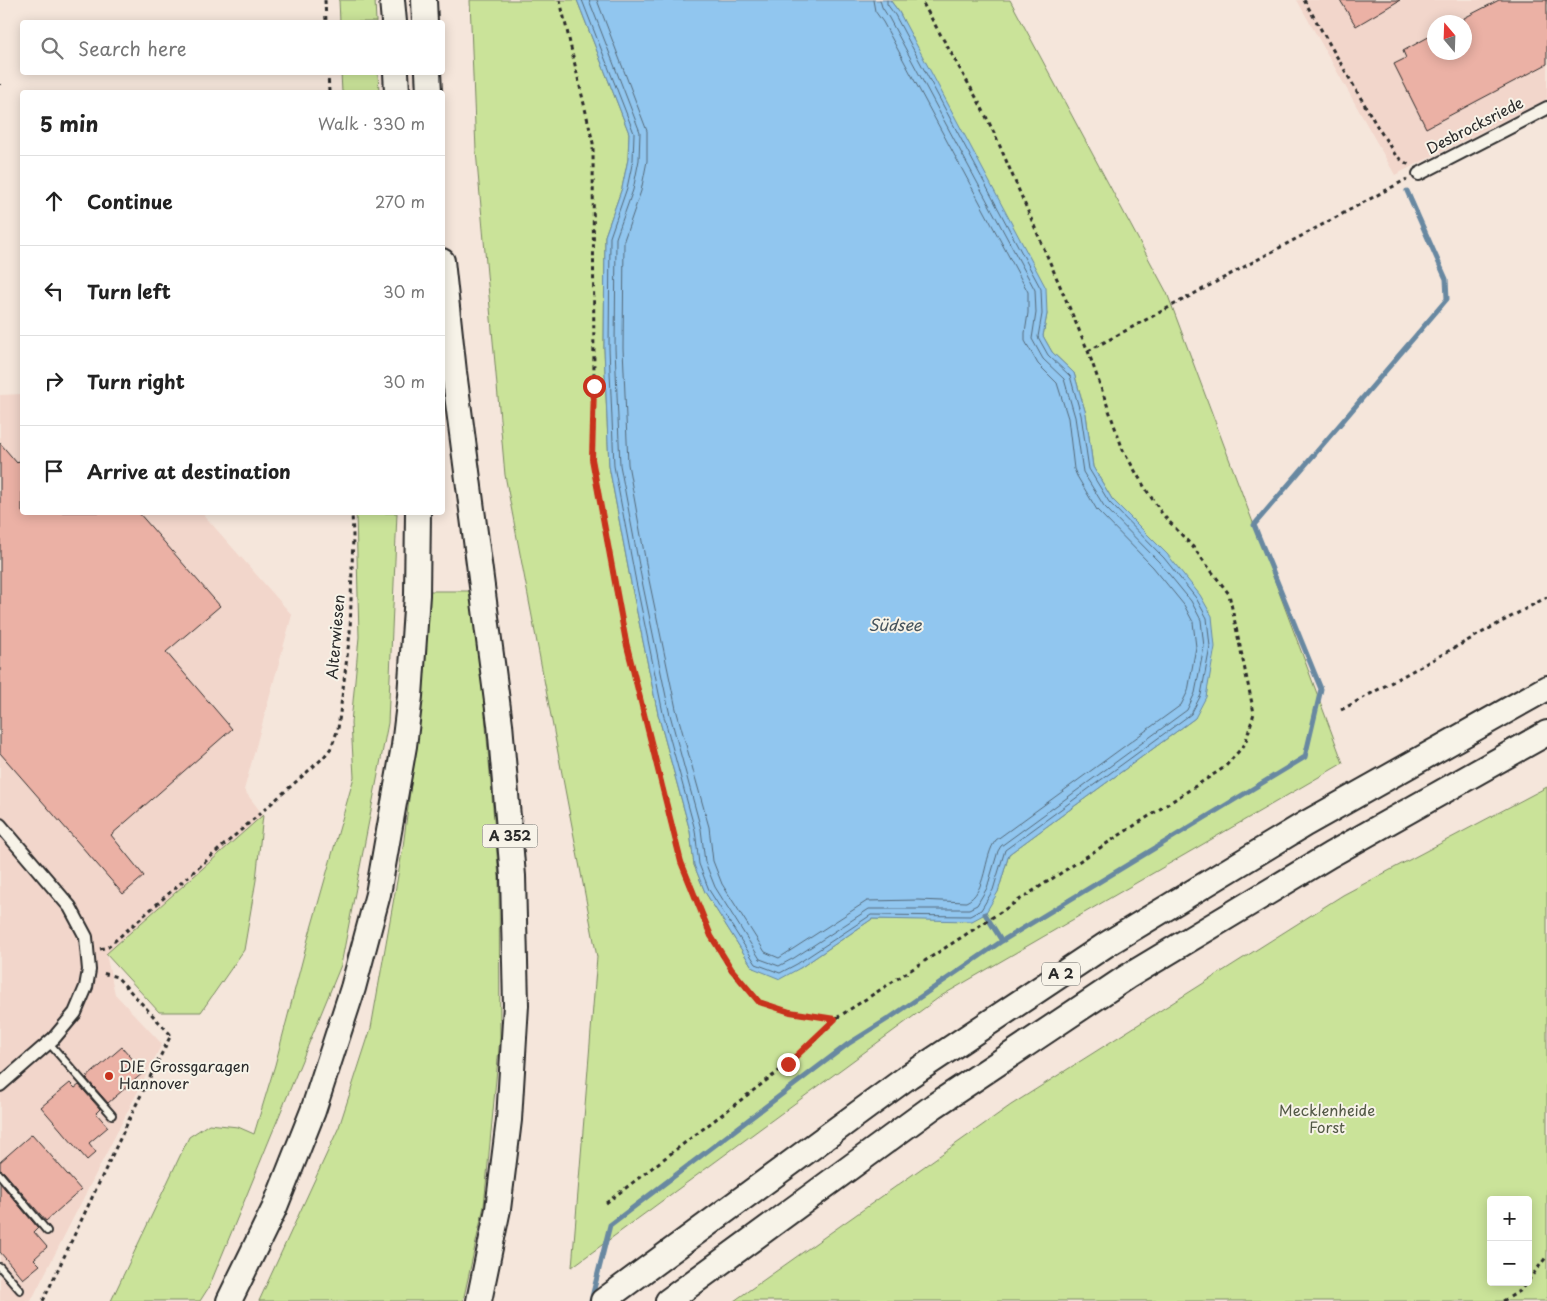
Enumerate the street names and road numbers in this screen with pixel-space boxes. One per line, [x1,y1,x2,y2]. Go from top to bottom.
street label: Desbrocksriede [1422,90,1527,159]
street label: Alterwiesen [319,593,350,680]
road number: A 352 [482,824,538,848]
road number: A 2 [1042,962,1080,986]

